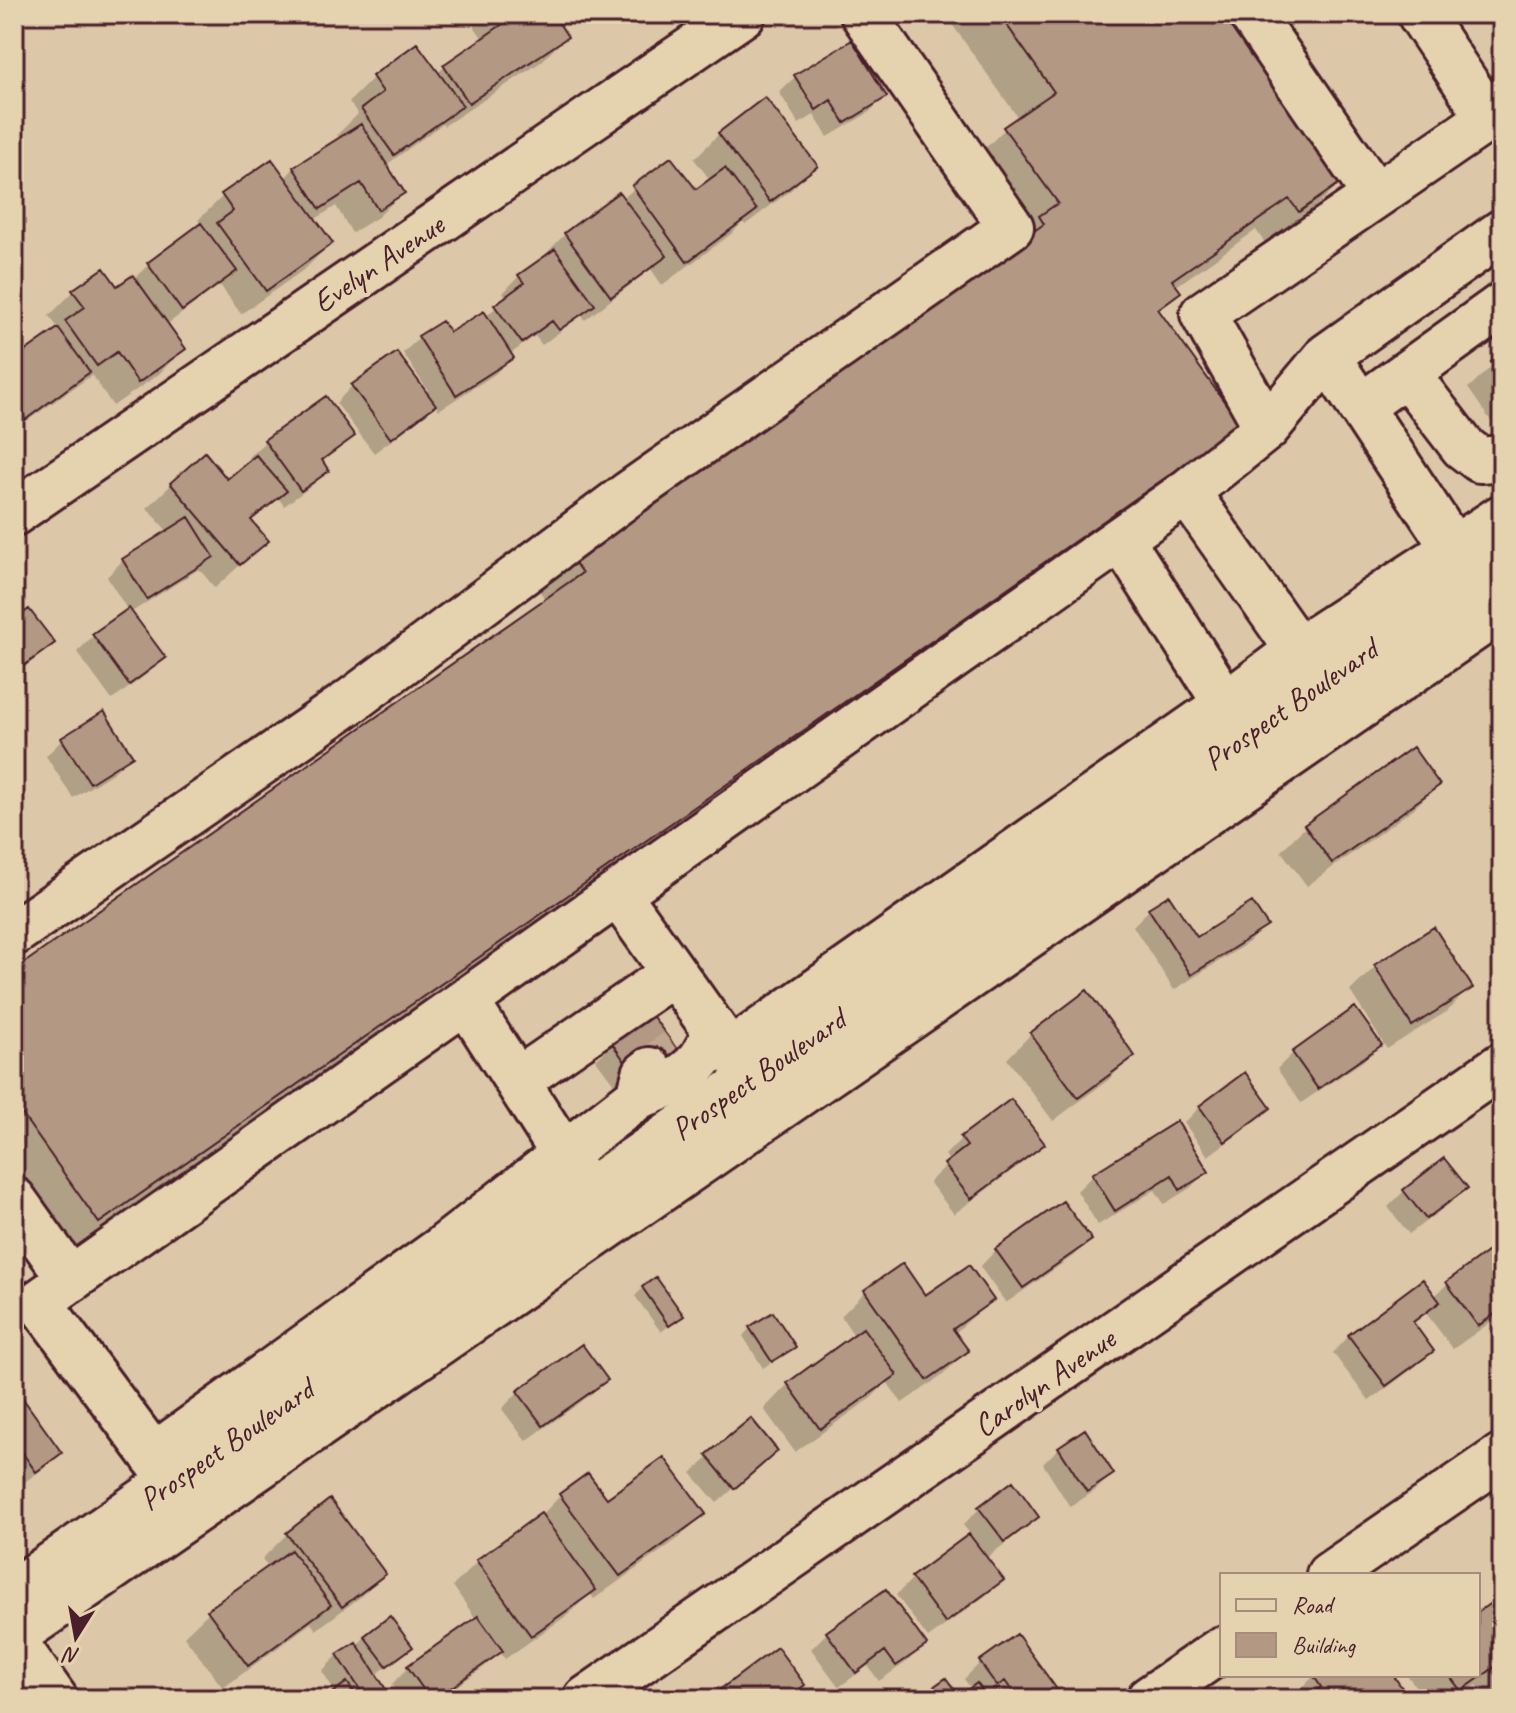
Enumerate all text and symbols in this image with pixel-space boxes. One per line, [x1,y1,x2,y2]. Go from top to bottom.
street label: Evelyn Avenue [305,203,454,322]
street label: Prospect Boulevard [1195,627,1389,780]
street label: Prospect Boulevard [663,997,857,1150]
street label: Carolyn Avenue [965,1317,1125,1446]
street label: Prospect Boulevard [131,1367,325,1520]
legend [1220,1573,1480,1677]
text: Road [1292,1590,1336,1620]
north arrow [36,1597,116,1677]
text: Building [1292,1630,1357,1660]
text: N [60,1640,82,1671]

